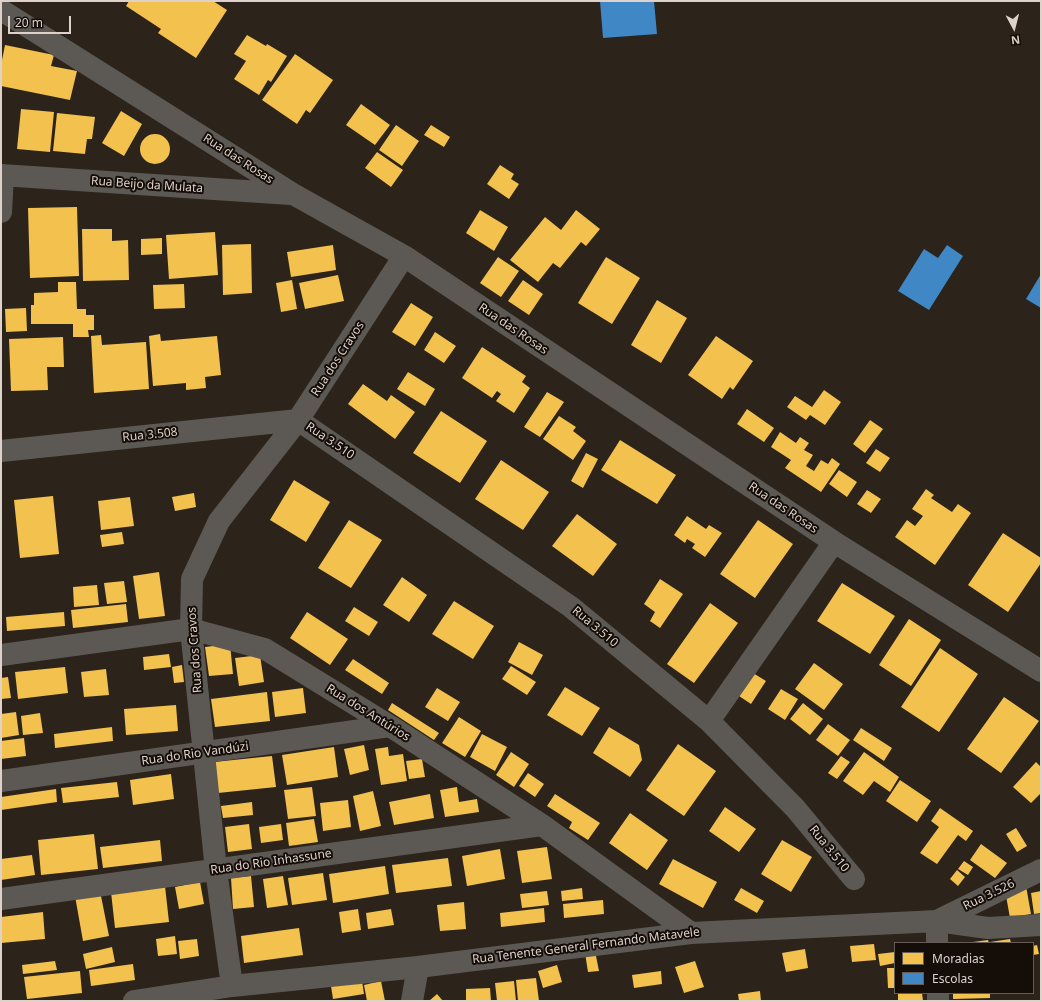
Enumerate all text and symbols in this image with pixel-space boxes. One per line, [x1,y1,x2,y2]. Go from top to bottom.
scale bar [10,8,73,34]
north arrow [994,8,1034,48]
text: 20 m [15,14,43,31]
text: N [1010,32,1021,48]
street label: Rua das Rosas [200,131,276,187]
street label: Rua Beijo da Mulata [90,174,204,196]
street label: Rua das Rosas [476,300,550,358]
street label: Rua dos Cravos [308,319,368,399]
street label: Rua 3.510 [303,420,357,462]
street label: Rua 3.508 [122,425,178,445]
street label: Rua das Rosas [746,479,820,537]
street label: Rua 3.510 [569,604,621,650]
street label: Rua dos Cravos [185,606,205,694]
street label: Rua dos Antúrios [323,681,413,745]
street label: Rua do Rio Vandúzi [140,739,250,769]
street label: Rua 3.510 [806,823,852,875]
street label: Rua do Rio Inhassune [210,846,332,878]
street label: Rua 3.526 [961,876,1017,914]
street label: Rua Tenente General Fernando Matavele [471,925,701,967]
legend [894,942,1034,994]
text: Moradias [932,950,985,967]
text: Escolas [932,970,973,987]

